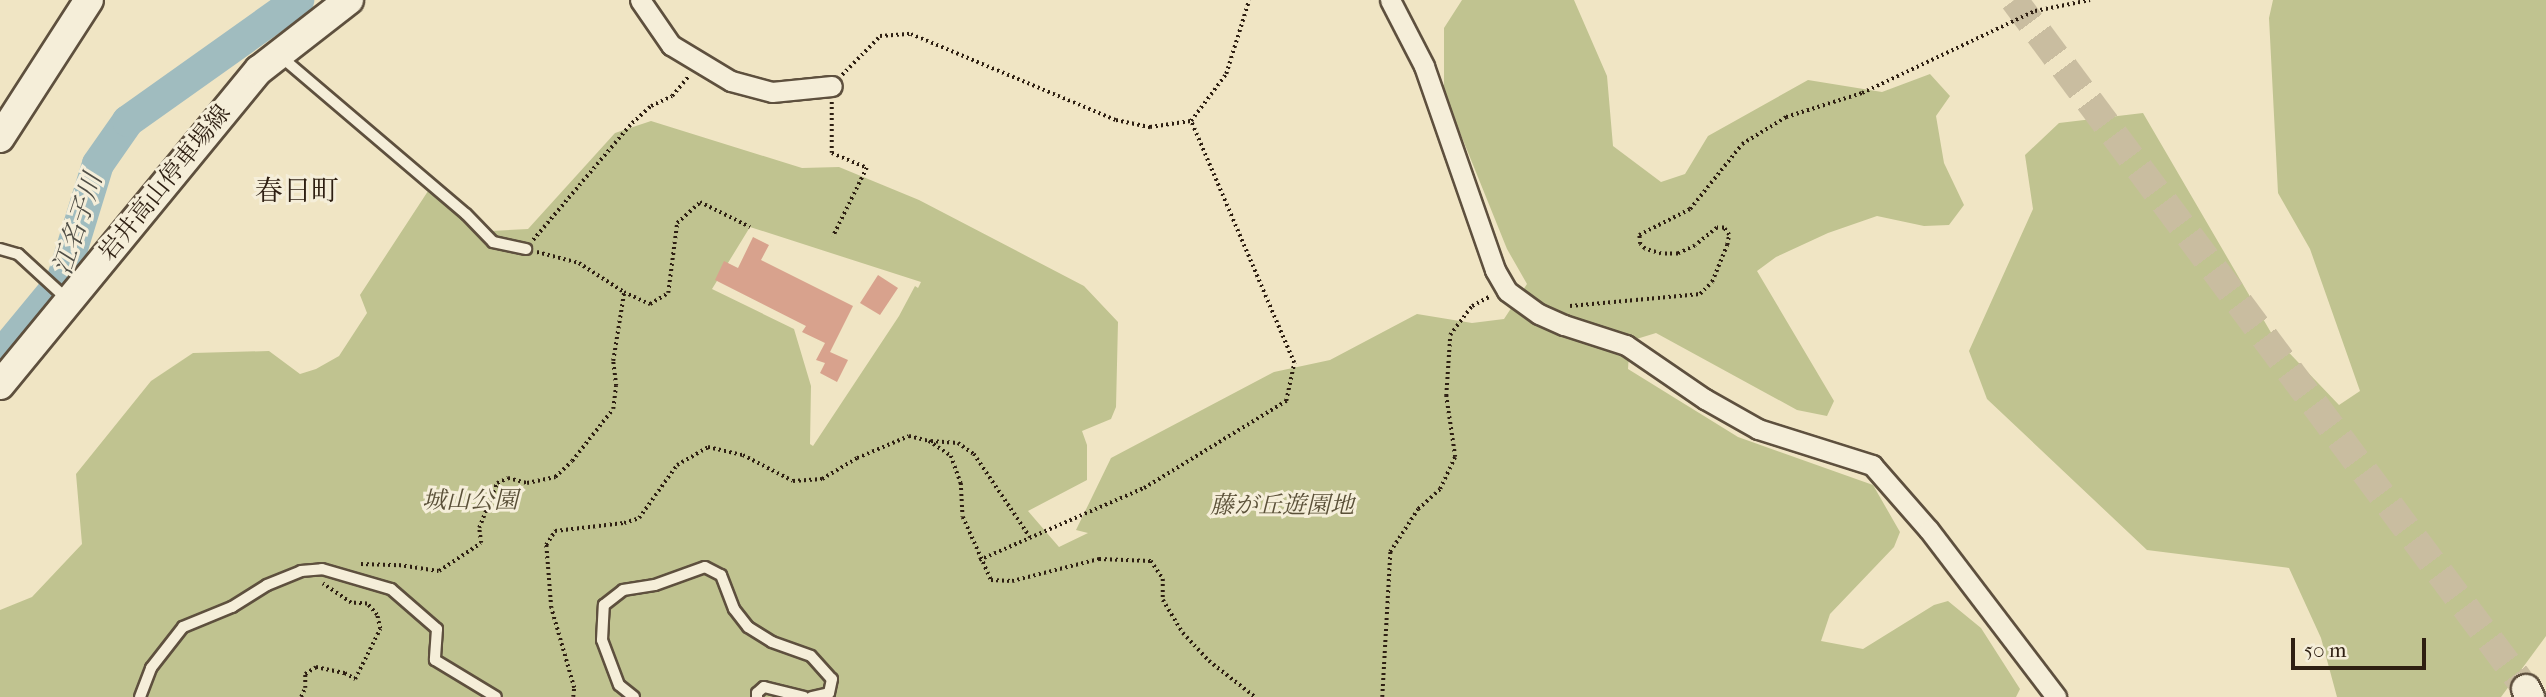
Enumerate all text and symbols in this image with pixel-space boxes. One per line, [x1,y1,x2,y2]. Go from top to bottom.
street label: 岩井高山停車場線 [93,99,237,267]
water label: 江名子川 [47,170,109,278]
district label: 春日町 [255,174,339,208]
park label: 城山公園 [422,487,518,515]
park label: 藤が丘遊園地 [1210,492,1354,520]
scale bar [2294,624,2429,668]
text: 50 m [2304,638,2347,662]

